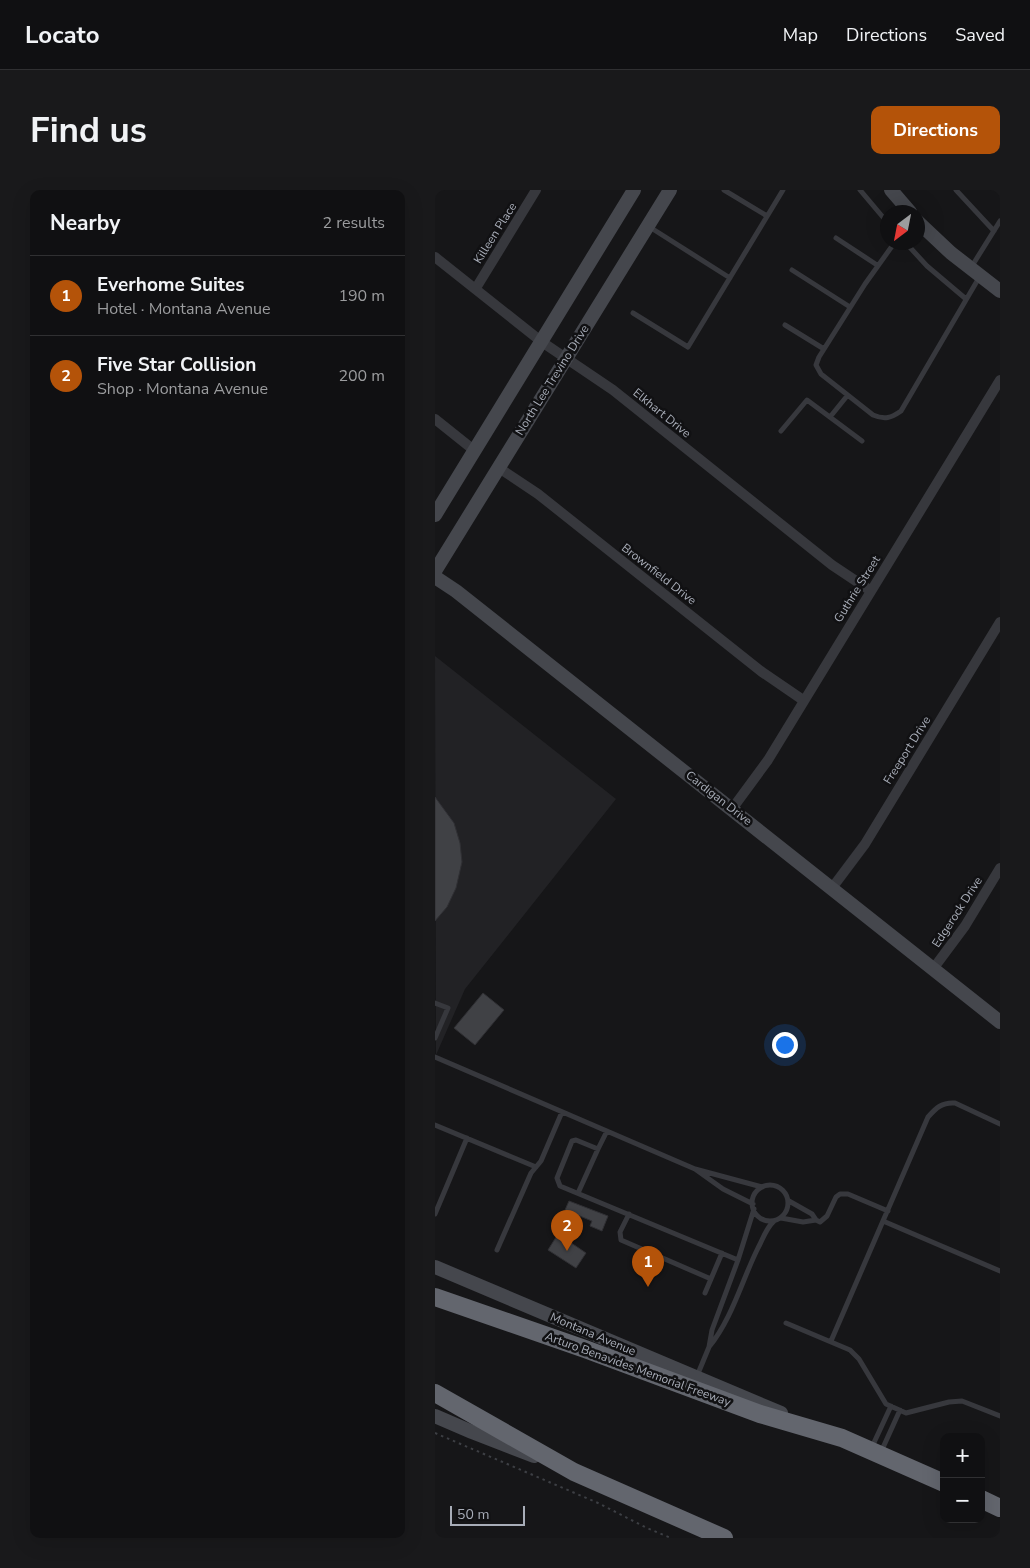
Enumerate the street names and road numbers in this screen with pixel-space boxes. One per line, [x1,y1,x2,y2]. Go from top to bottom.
street label: Killeen Place [470,199,520,267]
street label: North Lee Trevino Drive [511,322,593,438]
street label: Elkhart Drive [630,385,694,441]
street label: Brownfield Drive [618,540,700,608]
street label: Guthrie Street [830,552,884,625]
street label: Freeport Drive [880,713,934,787]
street label: Cardigan Drive [683,767,755,829]
street label: Edgerock Drive [928,874,986,950]
street label: Montana Avenue [548,1309,638,1359]
street label: Arturo Benavides Memorial Freeway [543,1328,734,1410]

